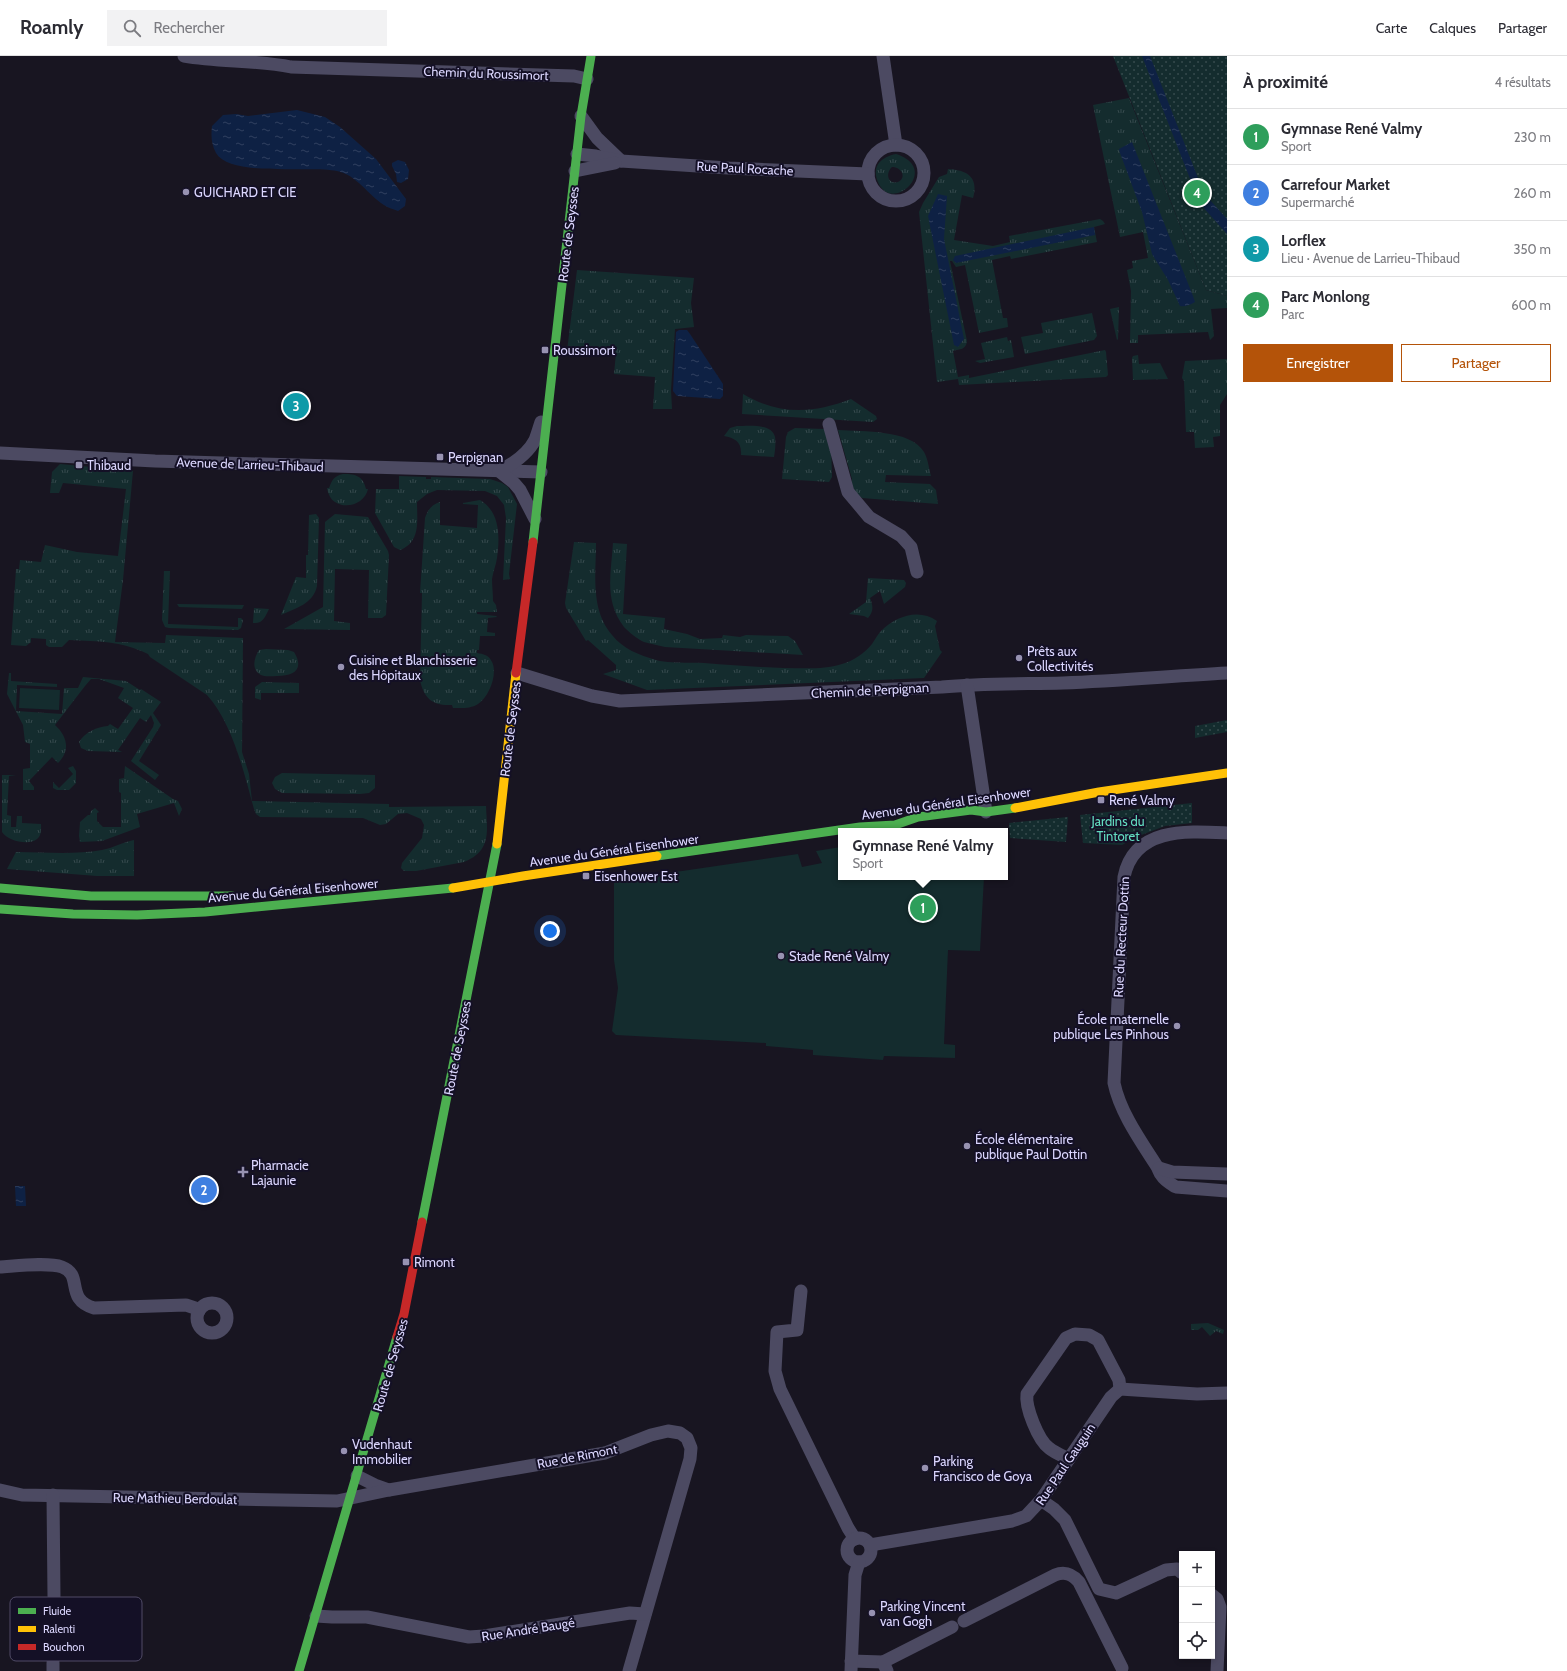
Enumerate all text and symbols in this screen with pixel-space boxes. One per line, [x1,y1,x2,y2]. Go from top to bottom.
search box [107,10,387,46]
text: Roamly [20,16,83,39]
icon: search [121,17,143,39]
text: Rechercher [153,19,224,37]
text: Carte [1376,19,1407,37]
text: Calques [1429,19,1476,37]
text: Partager [1498,19,1547,37]
street label: Chemin du Roussimort [423,63,549,83]
text: À proximité [1243,72,1328,92]
text: 4 résultats [1495,74,1551,90]
text: Gymnase René Valmy [1281,120,1422,138]
text: 1 [1254,129,1258,145]
text: 230 m [1514,129,1551,145]
text: Sport [1281,138,1311,154]
street label: Rue Paul Rocache [696,157,794,179]
text: Carrefour Market [1281,176,1390,194]
pin: 4 [1184,178,1210,208]
place label: GUICHARD ET CIE [194,184,296,200]
street label: Route de Seysses [554,185,582,283]
text: 2 [1253,185,1259,201]
text: 260 m [1513,185,1551,201]
marker: GUICHARD ET CIE [181,187,191,197]
text: Supermarché [1281,194,1355,210]
text: Lorflex [1281,232,1326,250]
text: 3 [1252,241,1260,257]
text: 350 m [1514,241,1551,257]
text: Lieu · Avenue de Larrieu-Thibaud [1281,250,1460,266]
text: Parc Monlong [1281,288,1370,306]
text: 4 [1252,297,1260,313]
text: 600 m [1511,297,1551,313]
text: Parc [1281,306,1304,322]
place label: Roussimort [553,342,616,358]
button: Enregistrer [1243,344,1393,382]
button: Partager [1401,344,1551,382]
marker: Roussimort [540,345,550,355]
pin: 3 [283,391,309,421]
place label: Perpignan [448,449,503,465]
marker: Perpignan [435,452,445,462]
street label: Avenue de Larrieu-Thibaud [176,453,324,475]
place label: Thibaud [87,457,131,473]
marker: Thibaud [74,460,84,470]
place label: Prêts aux Collectivités [1027,643,1094,674]
place label: Cuisine et Blanchisserie des Hôpitaux [349,652,477,683]
marker: Prêts aux Collectivités [1014,653,1024,663]
marker: Cuisine et Blanchisserie des Hôpitaux [336,662,346,672]
street label: Chemin de Perpignan [811,679,929,701]
street label: Route de Seysses [496,680,524,778]
street label: Avenue du Général Eisenhower [861,783,1032,823]
place label: René Valmy [1109,792,1175,808]
marker: René Valmy [1096,795,1106,805]
park label: Jardins du Tintoret [1091,813,1145,844]
popup [838,828,1008,880]
street label: Avenue du Général Eisenhower [529,830,700,870]
text: Gymnase René Valmy [852,837,994,855]
text: Sport [852,855,883,871]
place label: Eisenhower Est [594,868,678,884]
marker: Eisenhower Est [581,871,591,881]
street label: Avenue du Général Eisenhower [207,875,379,905]
street label: Rue du Recteur Dottin [1110,876,1132,998]
pin: 1 [910,893,936,923]
your location [540,921,560,941]
place label: Stade René Valmy [789,948,890,964]
marker: Stade René Valmy [776,951,786,961]
street label: Route de Seysses [440,999,474,1097]
place label: École maternelle publique Les Pinhous [1053,1010,1170,1042]
marker: École maternelle publique Les Pinhous [1172,1021,1182,1031]
place label: École élémentaire publique Paul Dottin [975,1130,1087,1162]
marker: École élémentaire publique Paul Dottin [962,1141,972,1151]
place label: Pharmacie Lajaunie [251,1157,309,1189]
marker: Pharmacie Lajaunie [238,1167,248,1177]
pin: 2 [191,1175,217,1205]
place label: Rimont [414,1254,455,1270]
marker: Rimont [401,1257,411,1267]
street label: Route de Seysses [369,1316,411,1413]
street label: Rue Paul Gauguin [1032,1420,1098,1508]
place label: Vudenhaut Immobilier [352,1436,413,1467]
street label: Rue de Rimont [535,1440,619,1472]
marker: Vudenhaut Immobilier [339,1446,349,1456]
place label: Parking Francisco de Goya [933,1453,1033,1484]
marker: Parking Francisco de Goya [920,1463,930,1473]
street label: Rue Mathieu Berdoulat [113,1489,238,1507]
map controls [1179,1551,1215,1659]
button: + [1179,1551,1215,1587]
button: − [1179,1587,1215,1623]
legend [10,1597,142,1661]
place label: Parking Vincent van Gogh [880,1598,966,1629]
text: Fluide [43,1604,72,1618]
marker: Parking Vincent van Gogh [867,1608,877,1618]
street label: Rue André Baugé [480,1614,576,1644]
text: Ralenti [43,1622,75,1636]
button: locate [1179,1623,1215,1659]
text: Bouchon [43,1640,85,1654]

